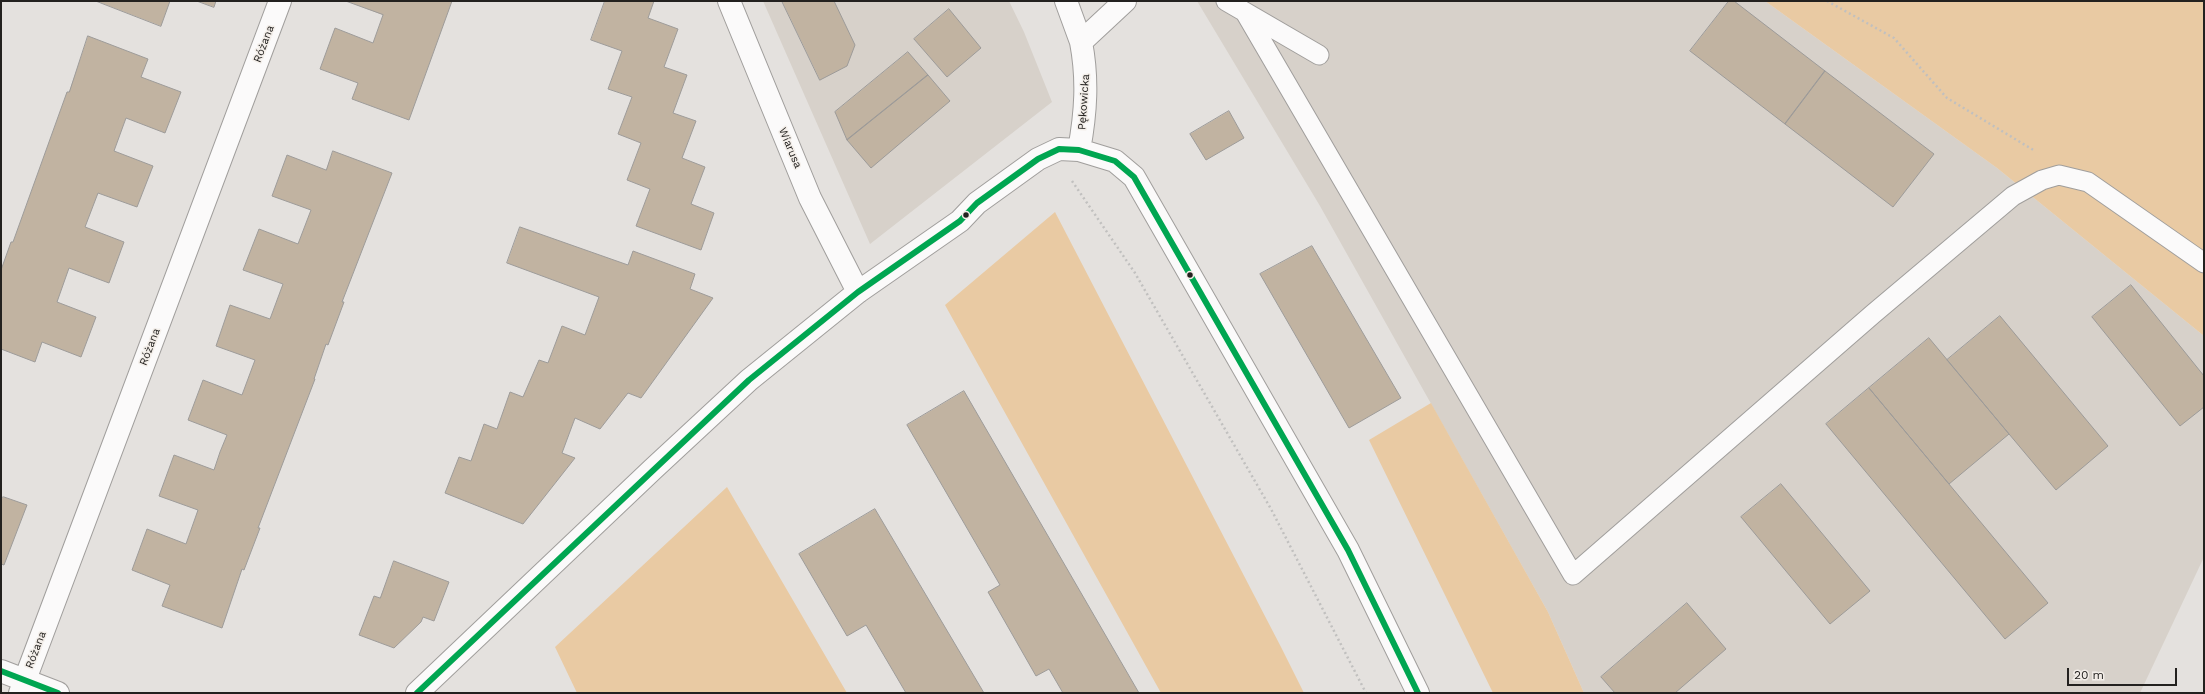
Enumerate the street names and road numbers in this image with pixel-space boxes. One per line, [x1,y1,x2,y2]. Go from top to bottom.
street label: Różana [251,24,277,64]
street label: Pękowicka [1075,74,1093,130]
street label: Wiarusa [776,126,804,170]
street label: Różana [137,327,163,367]
street label: Różana [23,630,49,670]

